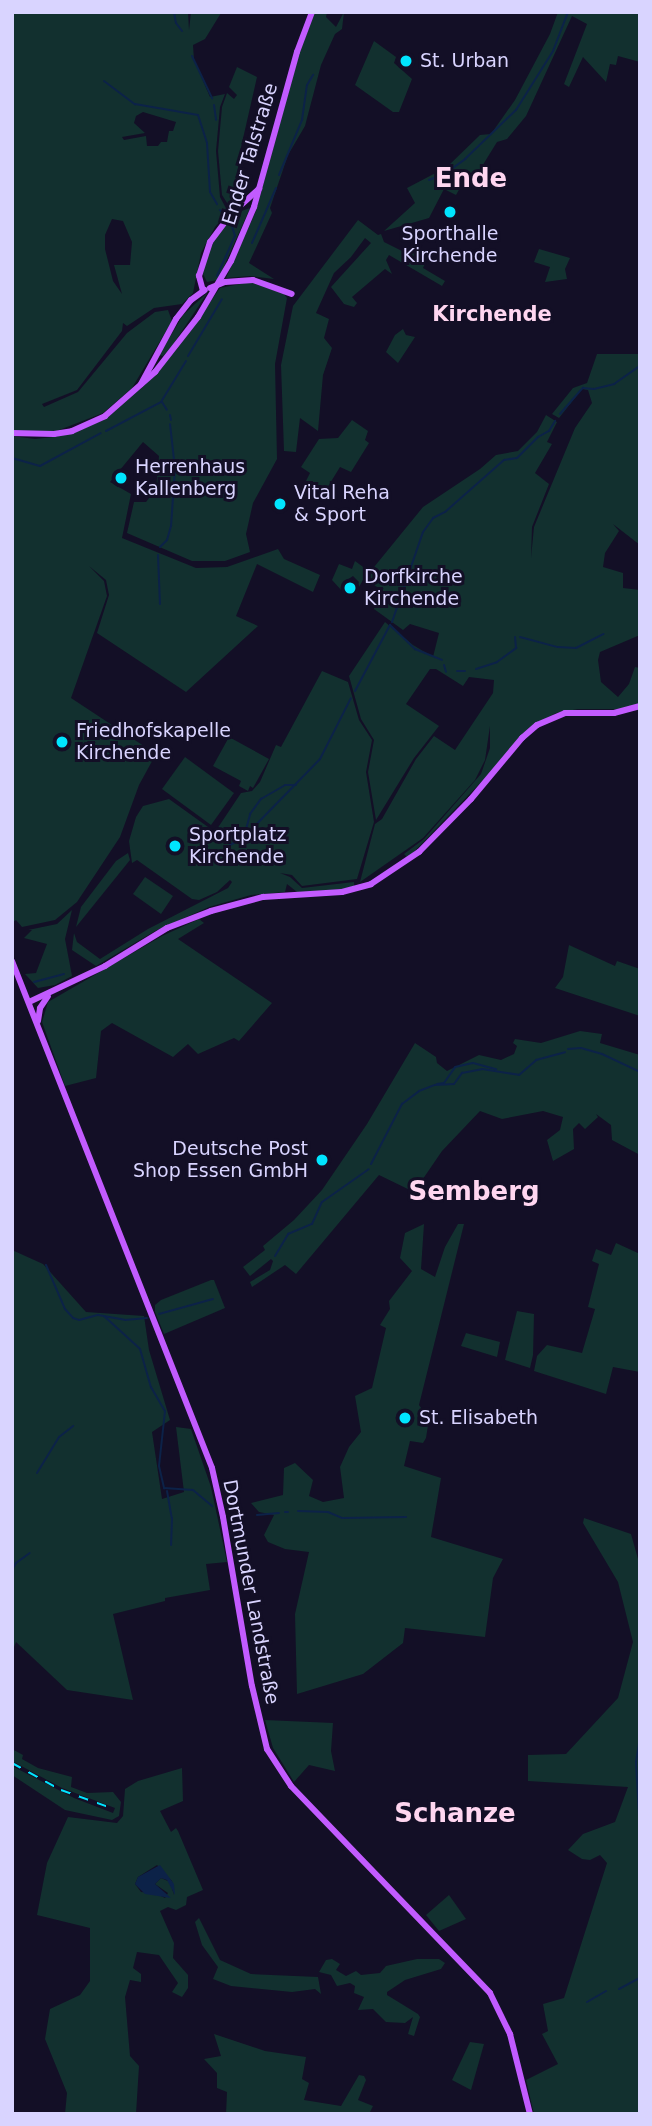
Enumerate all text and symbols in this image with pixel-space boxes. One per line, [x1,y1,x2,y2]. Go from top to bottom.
place label: St. Urban [420,50,509,72]
marker: St. Urban [398,53,414,69]
street label: Ender Talstraße [218,80,282,228]
district label: Ende [435,163,507,195]
marker: Sporthalle Kirchende [442,204,458,220]
place label: Sporthalle Kirchende [402,223,498,267]
district label: Kirchende [432,301,552,327]
place label: Herrenhaus Kallenberg [135,456,245,500]
marker: Herrenhaus Kallenberg [113,470,129,486]
place label: Vital Reha & Sport [294,482,390,526]
marker: Vital Reha & Sport [272,496,288,512]
place label: Dorfkirche Kirchende [364,566,463,610]
marker: Dorfkirche Kirchende [342,580,358,596]
place label: Friedhofskapelle Kirchende [76,720,231,764]
marker: Friedhofskapelle Kirchende [54,734,70,750]
place label: Sportplatz Kirchende [189,824,286,868]
marker: Sportplatz Kirchende [167,838,183,854]
place label: Deutsche Post Shop Essen GmbH [133,1138,308,1182]
marker: Deutsche Post Shop Essen GmbH [314,1152,330,1168]
district label: Semberg [408,1176,540,1208]
place label: St. Elisabeth [419,1407,538,1429]
marker: St. Elisabeth [397,1410,413,1426]
street label: Dortmunder Landstraße [218,1478,284,1706]
district label: Schanze [394,1798,516,1830]

